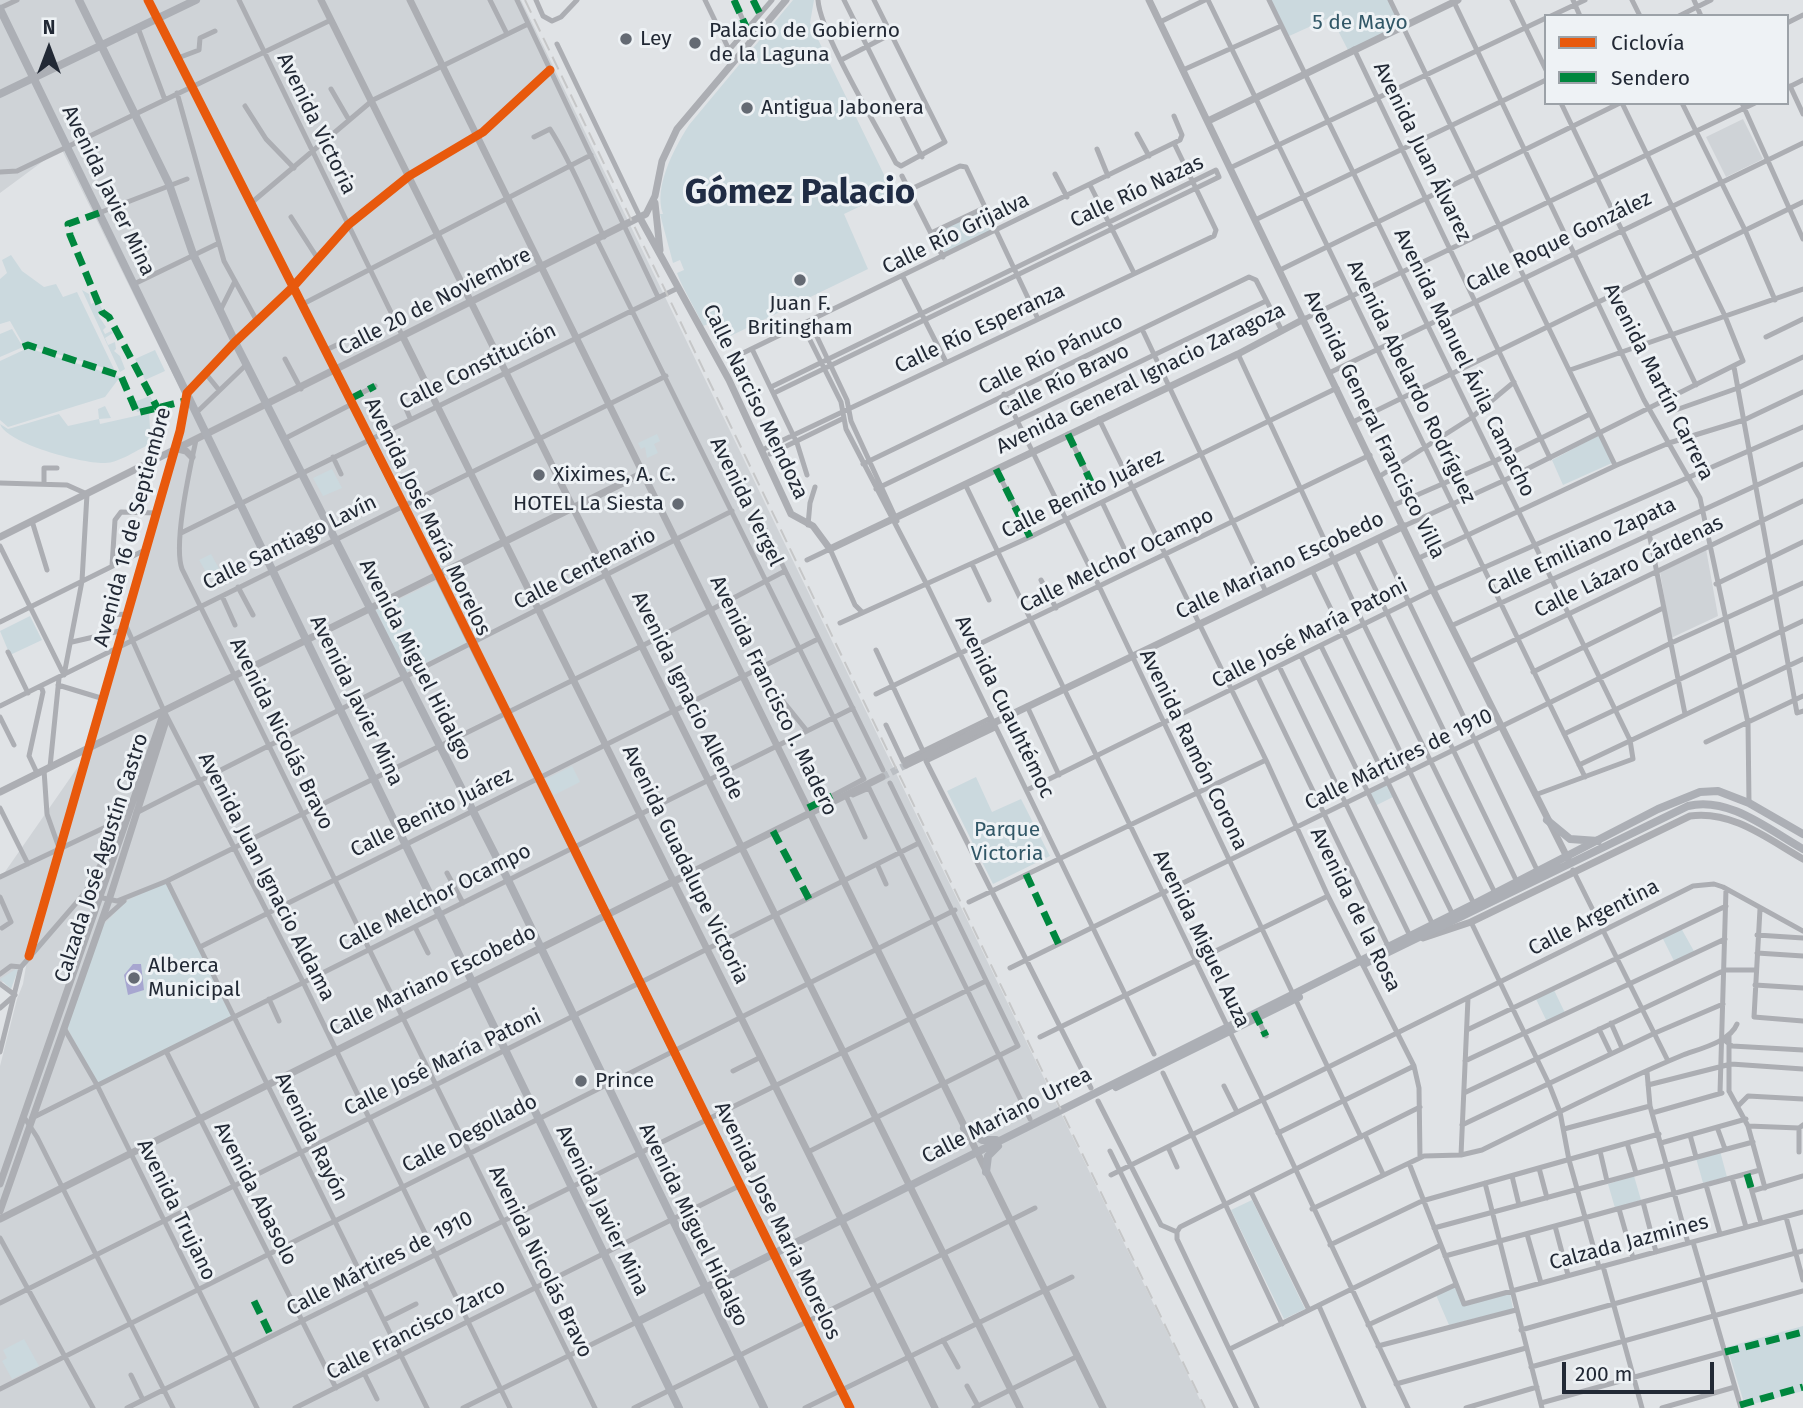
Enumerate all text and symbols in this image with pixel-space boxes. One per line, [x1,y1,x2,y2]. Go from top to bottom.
park label: 5 de Mayo [1312,10,1408,36]
north arrow [14,14,84,84]
legend [1544,14,1789,105]
text: N [43,16,55,39]
place label: Palacio de Gobierno de la Laguna [709,18,900,68]
place label: Ley [640,26,672,52]
text: Ciclovía [1611,30,1685,56]
marker: Ley [618,31,634,47]
marker: Palacio de Gobierno de la Laguna [687,35,703,51]
street label: Avenida Victoria [271,49,361,199]
street label: Avenida Juan Álvarez [1368,58,1476,246]
text: Sendero [1611,65,1690,91]
place label: Antigua Jabonera [761,95,924,121]
marker: Antigua Jabonera [739,100,755,116]
street label: Avenida Javier Mina [56,102,160,280]
street label: Calle Río Nazas [1066,150,1208,234]
district label: Gómez Palacio [685,172,915,214]
street label: Calle Roque González [1462,186,1656,298]
street label: Calle Río Grijalva [878,188,1034,280]
street label: Avenida Manuel Ávila Camacho [1388,225,1540,501]
street label: Calle 20 de Noviembre [334,242,536,362]
street label: Avenida Abelardo Rodríguez [1341,256,1481,508]
marker: Juan F. Britingham [792,272,808,288]
street label: Calle Río Esperanza [891,279,1069,379]
street label: Avenida Martín Carrera [1597,279,1719,485]
street label: Avenida General Francisco Villa [1298,287,1450,563]
place label: Juan F. Britingham [747,291,853,341]
street label: Avenida General Ignacio Zaragoza [992,298,1290,460]
street label: Calle Narciso Mendoza [697,300,813,504]
street label: Calle Río Pánuco [975,309,1127,401]
street label: Calle Constitución [395,318,561,416]
street label: Calle Río Bravo [995,339,1133,423]
street label: Avenida José María Morelos [358,394,496,640]
street label: Avenida 16 de Septiembre [89,405,177,649]
street label: Avenida Vergel [704,434,788,570]
street label: Calle Benito Juárez [998,444,1168,544]
place label: Xiximes, A. C. [553,462,676,488]
marker: Xiximes, A. C. [531,467,547,483]
street label: Calle Santiago Lavín [199,490,381,596]
place label: HOTEL La Siesta [513,491,664,517]
street label: Calle Emiliano Zapata [1484,492,1680,602]
marker: HOTEL La Siesta [670,496,686,512]
street label: Calle Melchor Ocampo [1016,503,1218,619]
street label: Calle Mariano Escobedo [1172,507,1388,625]
street label: Calle Lázaro Cárdenas [1530,510,1728,624]
street label: Calle Centenario [510,522,660,616]
street label: Avenida Miguel Hidalgo [353,555,477,765]
street label: Avenida Francisco I. Madero [704,572,842,820]
street label: Calle José María Patoni [1208,574,1412,694]
street label: Avenida Ignacio Allende [626,588,748,804]
street label: Avenida Javier Mina [304,612,408,790]
street label: Avenida Cuauhtémoc [949,612,1059,802]
street label: Avenida Nicolás Bravo [224,634,338,834]
street label: Avenida Ramón Corona [1133,645,1253,855]
street label: Calle Mártires de 1910 [1301,704,1497,816]
street label: Calzada José Agustín Castro [50,730,154,986]
street label: Avenida Guadalupe Victoria [616,741,754,989]
street label: Avenida Juan Ignacio Aldama [192,749,340,1005]
street label: Calle Benito Juárez [347,763,517,863]
park label: Parque Victoria [971,817,1043,867]
street label: Avenida de la Rosa [1304,824,1406,996]
street label: Calle Melchor Ocampo [335,839,535,957]
street label: Avenida Miguel Auza [1147,846,1255,1032]
street label: Calle Argentina [1524,874,1664,962]
street label: Calle Mariano Escobedo [326,920,540,1042]
place label: Alberca Municipal [148,953,240,1003]
marker: Alberca Municipal [126,970,142,986]
street label: Calle José María Patoni [340,1004,546,1122]
street label: Calle Mariano Urrea [918,1062,1096,1170]
place label: Prince [595,1068,654,1094]
street label: Avenida Rayón [269,1069,353,1205]
marker: Prince [573,1073,589,1089]
street label: Calle Degollado [398,1089,542,1179]
street label: Avenida Jose Maria Morelos [708,1098,846,1344]
street label: Avenida Abasolo [208,1118,302,1270]
street label: Avenida Miguel Hidalgo [633,1119,753,1331]
street label: Avenida Javier Mina [550,1122,654,1300]
street label: Avenida Trujano [131,1135,221,1285]
street label: Avenida Nicolás Bravo [483,1162,597,1362]
street label: Calle Mártires de 1910 [283,1206,477,1322]
street label: Calzada Jazmines [1547,1210,1711,1276]
street label: Calle Francisco Zarco [322,1274,510,1386]
scale bar [1565,1348,1717,1392]
text: 200 m [1575,1361,1632,1387]

